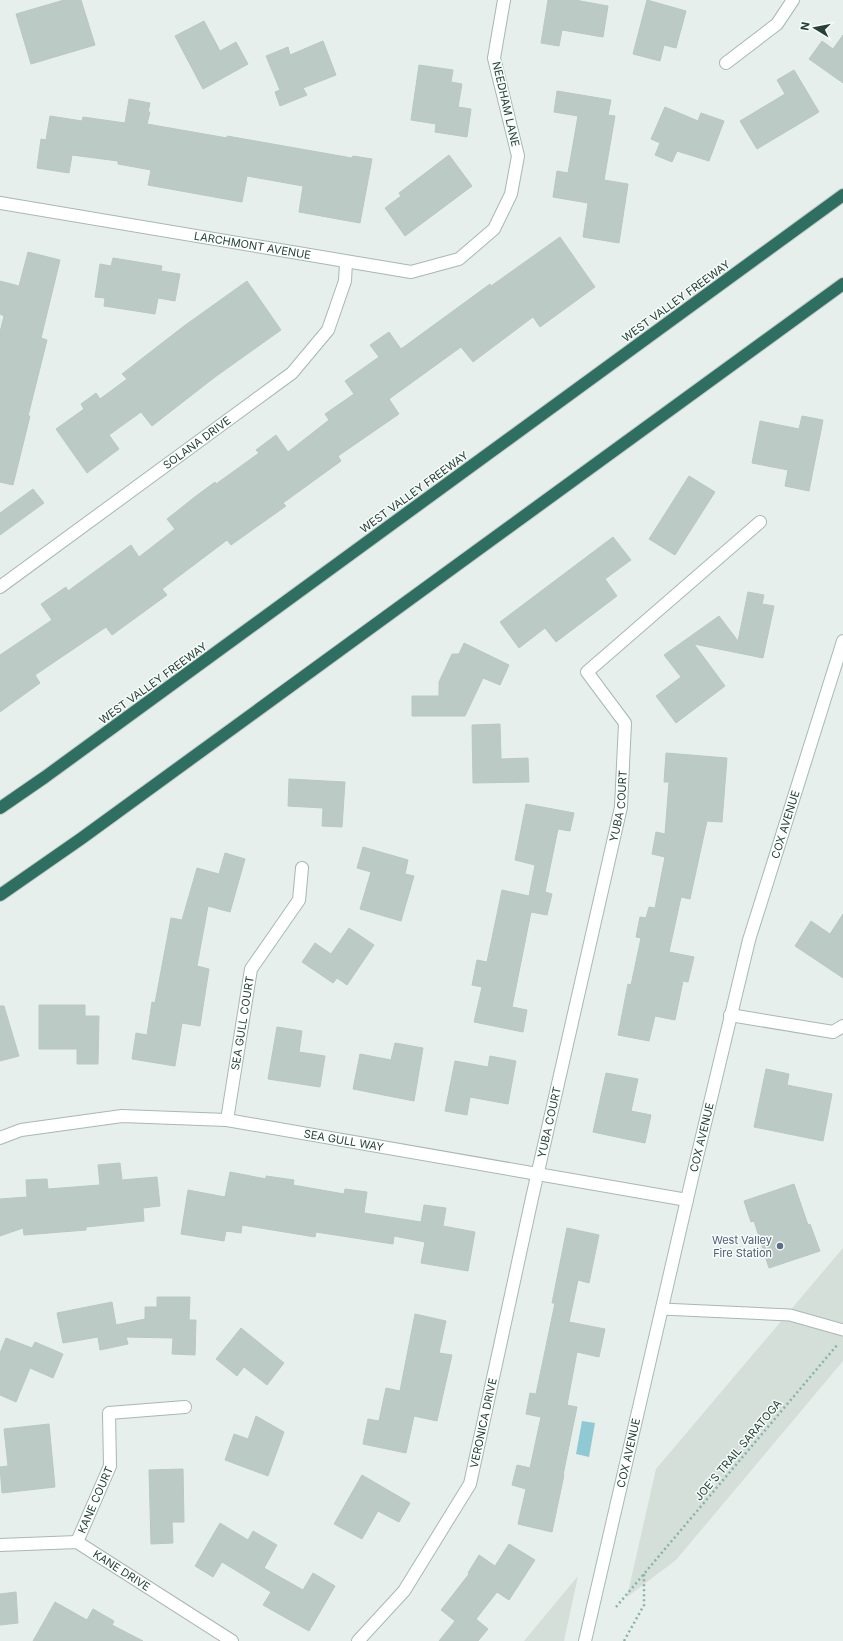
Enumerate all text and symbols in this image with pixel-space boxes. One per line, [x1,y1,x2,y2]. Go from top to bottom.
north arrow [795,8,835,48]
text: N [798,21,813,32]
street label: NEEDHAM LANE [489,60,523,148]
street label: LARCHMONT AVENUE [193,229,312,262]
street label: WEST VALLEY FREEWAY [619,257,733,345]
street label: SOLANA DRIVE [160,413,233,472]
street label: WEST VALLEY FREEWAY [357,448,471,536]
street label: WEST VALLEY FREEWAY [96,639,210,727]
street label: YUBA COURT [606,770,630,843]
street label: COX AVENUE [768,789,803,860]
street label: SEA GULL COURT [228,975,257,1071]
street label: YUBA COURT [534,1085,564,1159]
street label: COX AVENUE [687,1101,717,1173]
street label: SEA GULL WAY [303,1126,385,1154]
place label: West Valley Fire Station [712,1233,772,1260]
marker: West Valley Fire Station [775,1241,785,1251]
street label: VERONICA DRIVE [467,1377,500,1469]
street label: JOE'S TRAIL SARATOGA [692,1396,785,1503]
street label: COX AVENUE [614,1417,643,1489]
street label: KANE COURT [75,1464,116,1536]
street label: KANE DRIVE [90,1547,153,1594]

